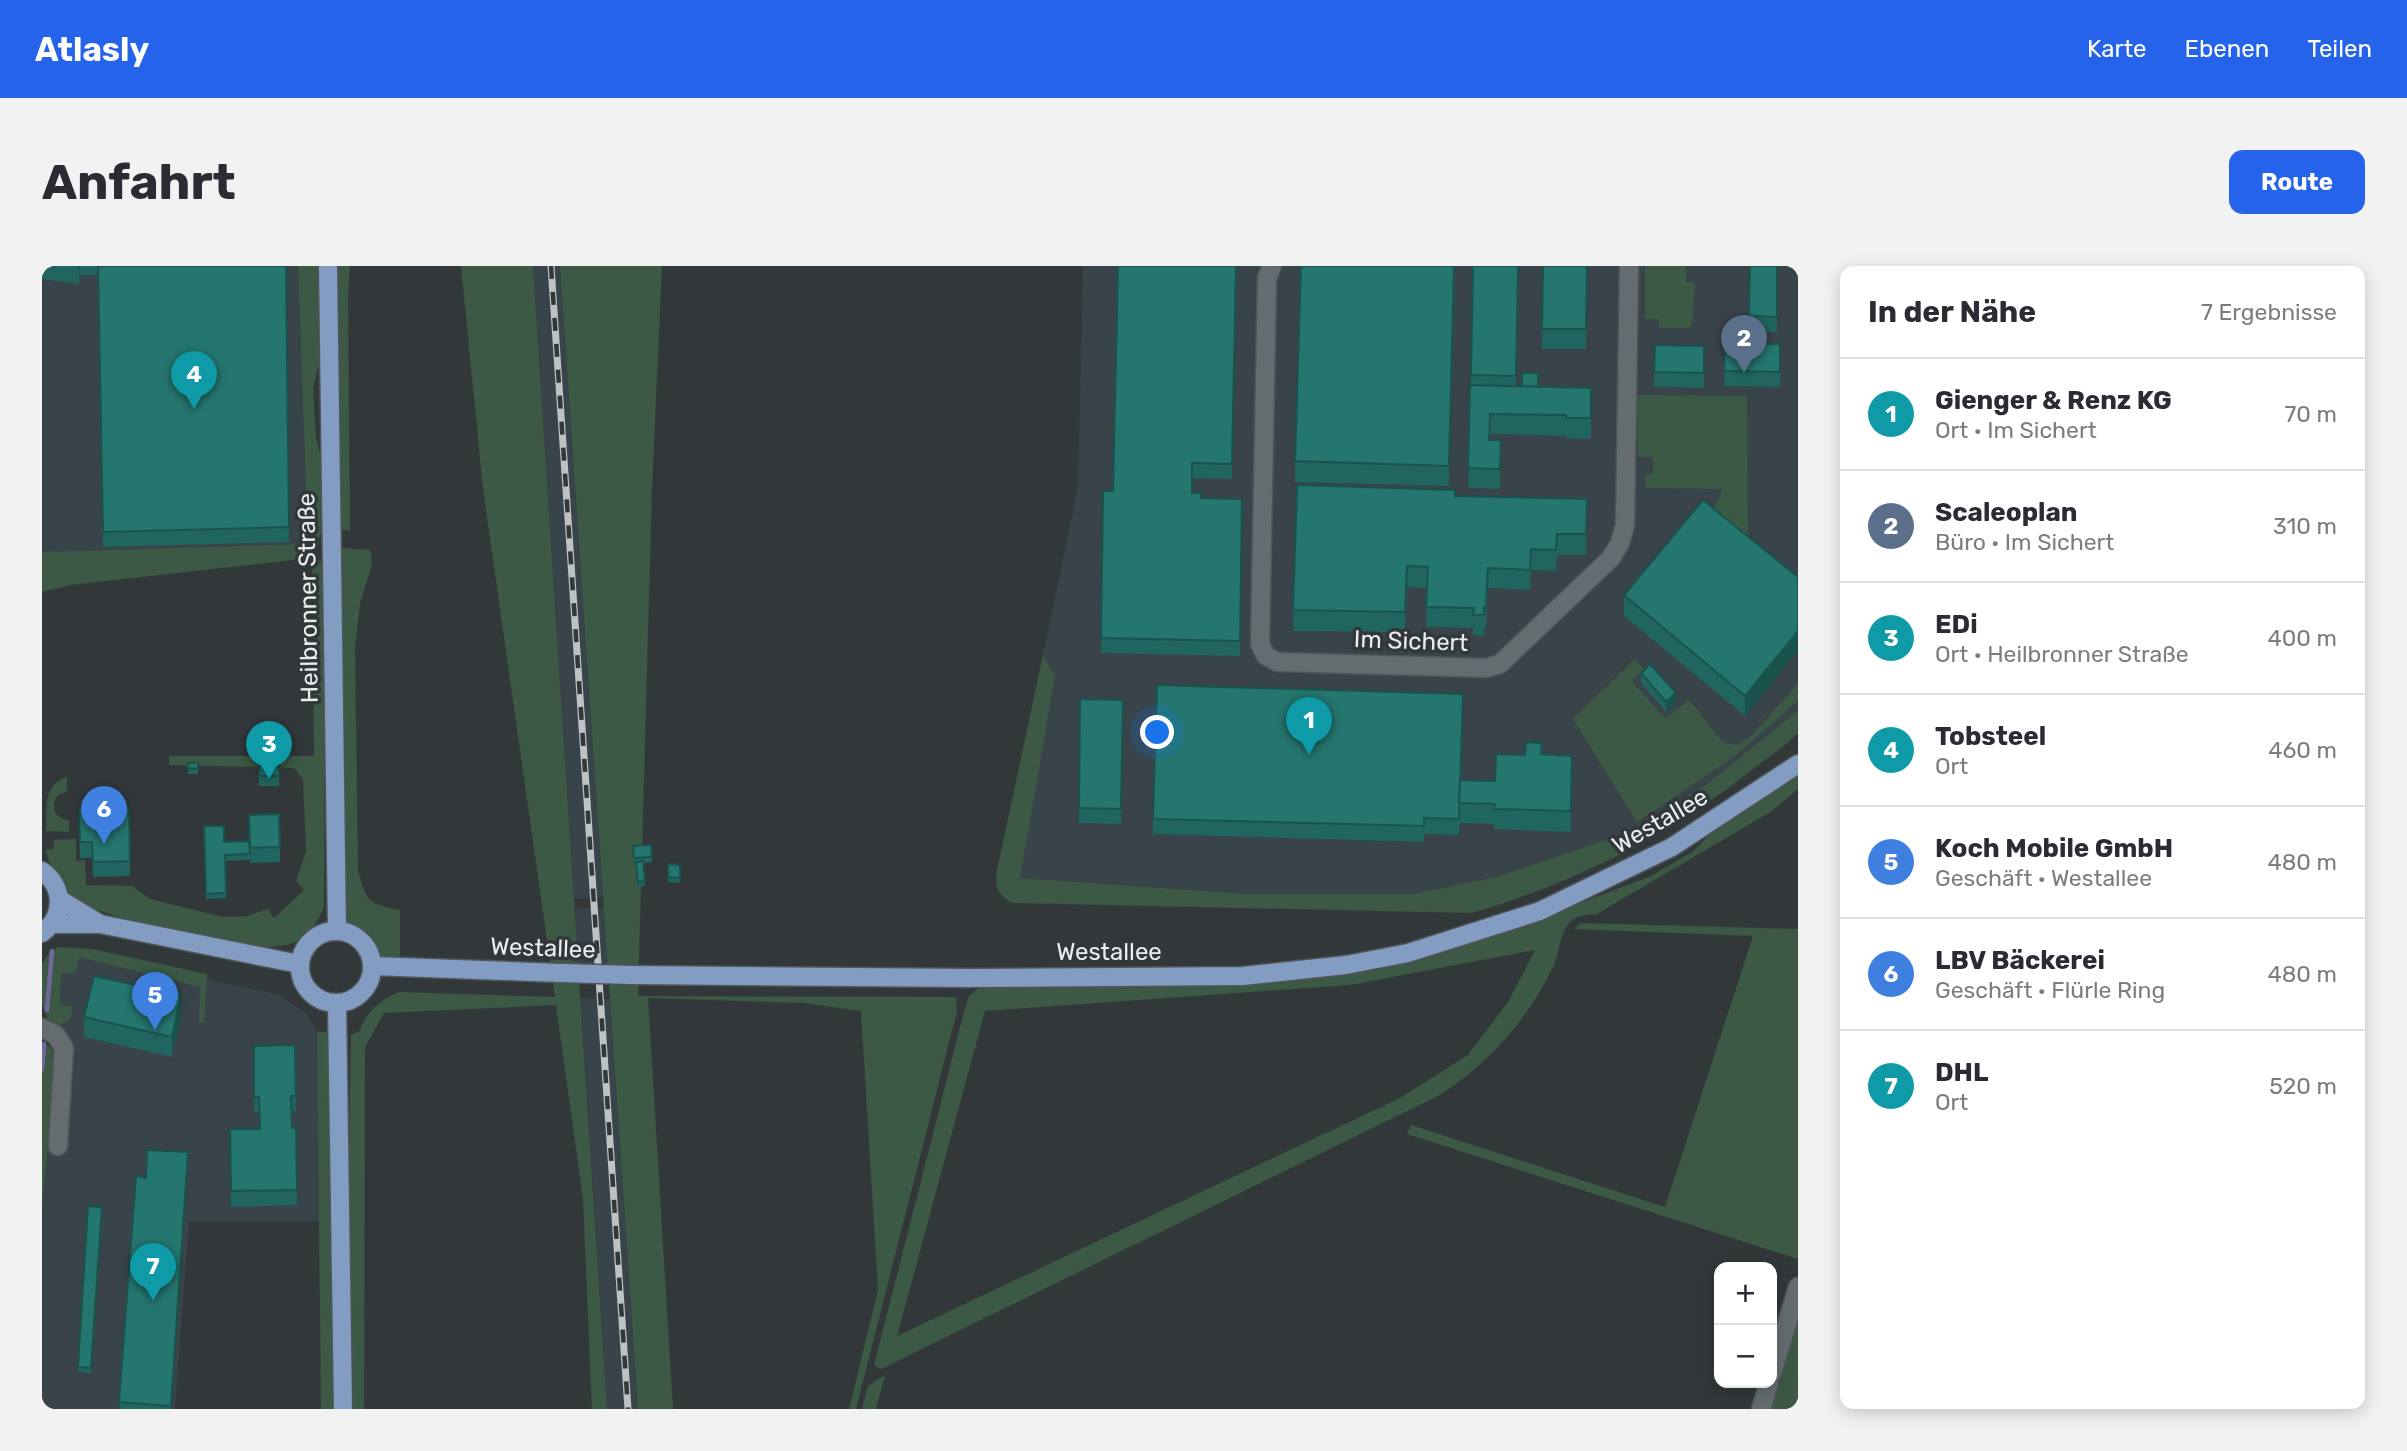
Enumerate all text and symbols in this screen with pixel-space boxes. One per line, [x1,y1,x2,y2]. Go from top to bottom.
text: Atlasly [35,30,149,69]
text: Karte [2087,35,2147,63]
text: Ebenen [2185,35,2269,63]
text: Teilen [2307,35,2372,63]
button: Route [2229,150,2365,214]
text: Anfahrt [42,153,236,211]
text: In der Nähe [1868,294,2036,330]
text: 7 Ergebnisse [2201,298,2337,326]
pin: 2 [1721,315,1767,373]
pin: 4 [171,351,217,409]
text: Gienger & Renz KG [1935,385,2172,416]
text: 1 [1885,400,1897,428]
text: 70 m [2285,400,2337,428]
text: Ort · Im Sichert [1935,416,2097,444]
street label: Heilbronner Straße [292,493,324,703]
text: Scaleoplan [1935,497,2078,528]
text: 2 [1884,512,1898,540]
text: 310 m [2273,512,2337,540]
text: Büro · Im Sichert [1935,528,2114,556]
text: EDi [1935,609,1978,640]
text: 3 [1883,624,1899,652]
text: 400 m [2267,624,2337,652]
street label: Im Sichert [1353,625,1469,657]
text: Ort · Heilbronner Straße [1935,640,2189,668]
pin: 1 [1286,697,1332,755]
your location [1140,715,1174,749]
pin: 3 [246,721,292,779]
text: Tobsteel [1935,721,2046,752]
text: 4 [1883,736,1899,764]
text: 460 m [2268,736,2337,764]
text: Ort [1935,752,1968,780]
street label: Westallee [1607,782,1713,860]
pin: 6 [81,786,127,844]
text: Koch Mobile GmbH [1935,833,2173,864]
text: 5 [1884,848,1898,876]
text: 480 m [2267,848,2337,876]
text: Geschäft · Westallee [1935,864,2152,892]
street label: Westallee [490,932,596,964]
street label: Westallee [1056,938,1162,966]
text: LBV Bäckerei [1935,945,2105,976]
text: 6 [1884,960,1898,988]
text: 480 m [2267,960,2337,988]
pin: 5 [132,972,178,1030]
text: Geschäft · Flürle Ring [1935,976,2165,1004]
text: DHL [1935,1057,1989,1088]
text: 7 [1884,1072,1898,1100]
text: 520 m [2269,1072,2337,1100]
text: Ort [1935,1088,1968,1116]
pin: 7 [130,1243,176,1301]
map controls [1714,1262,1777,1388]
button: + [1714,1262,1777,1325]
button: − [1714,1325,1777,1388]

